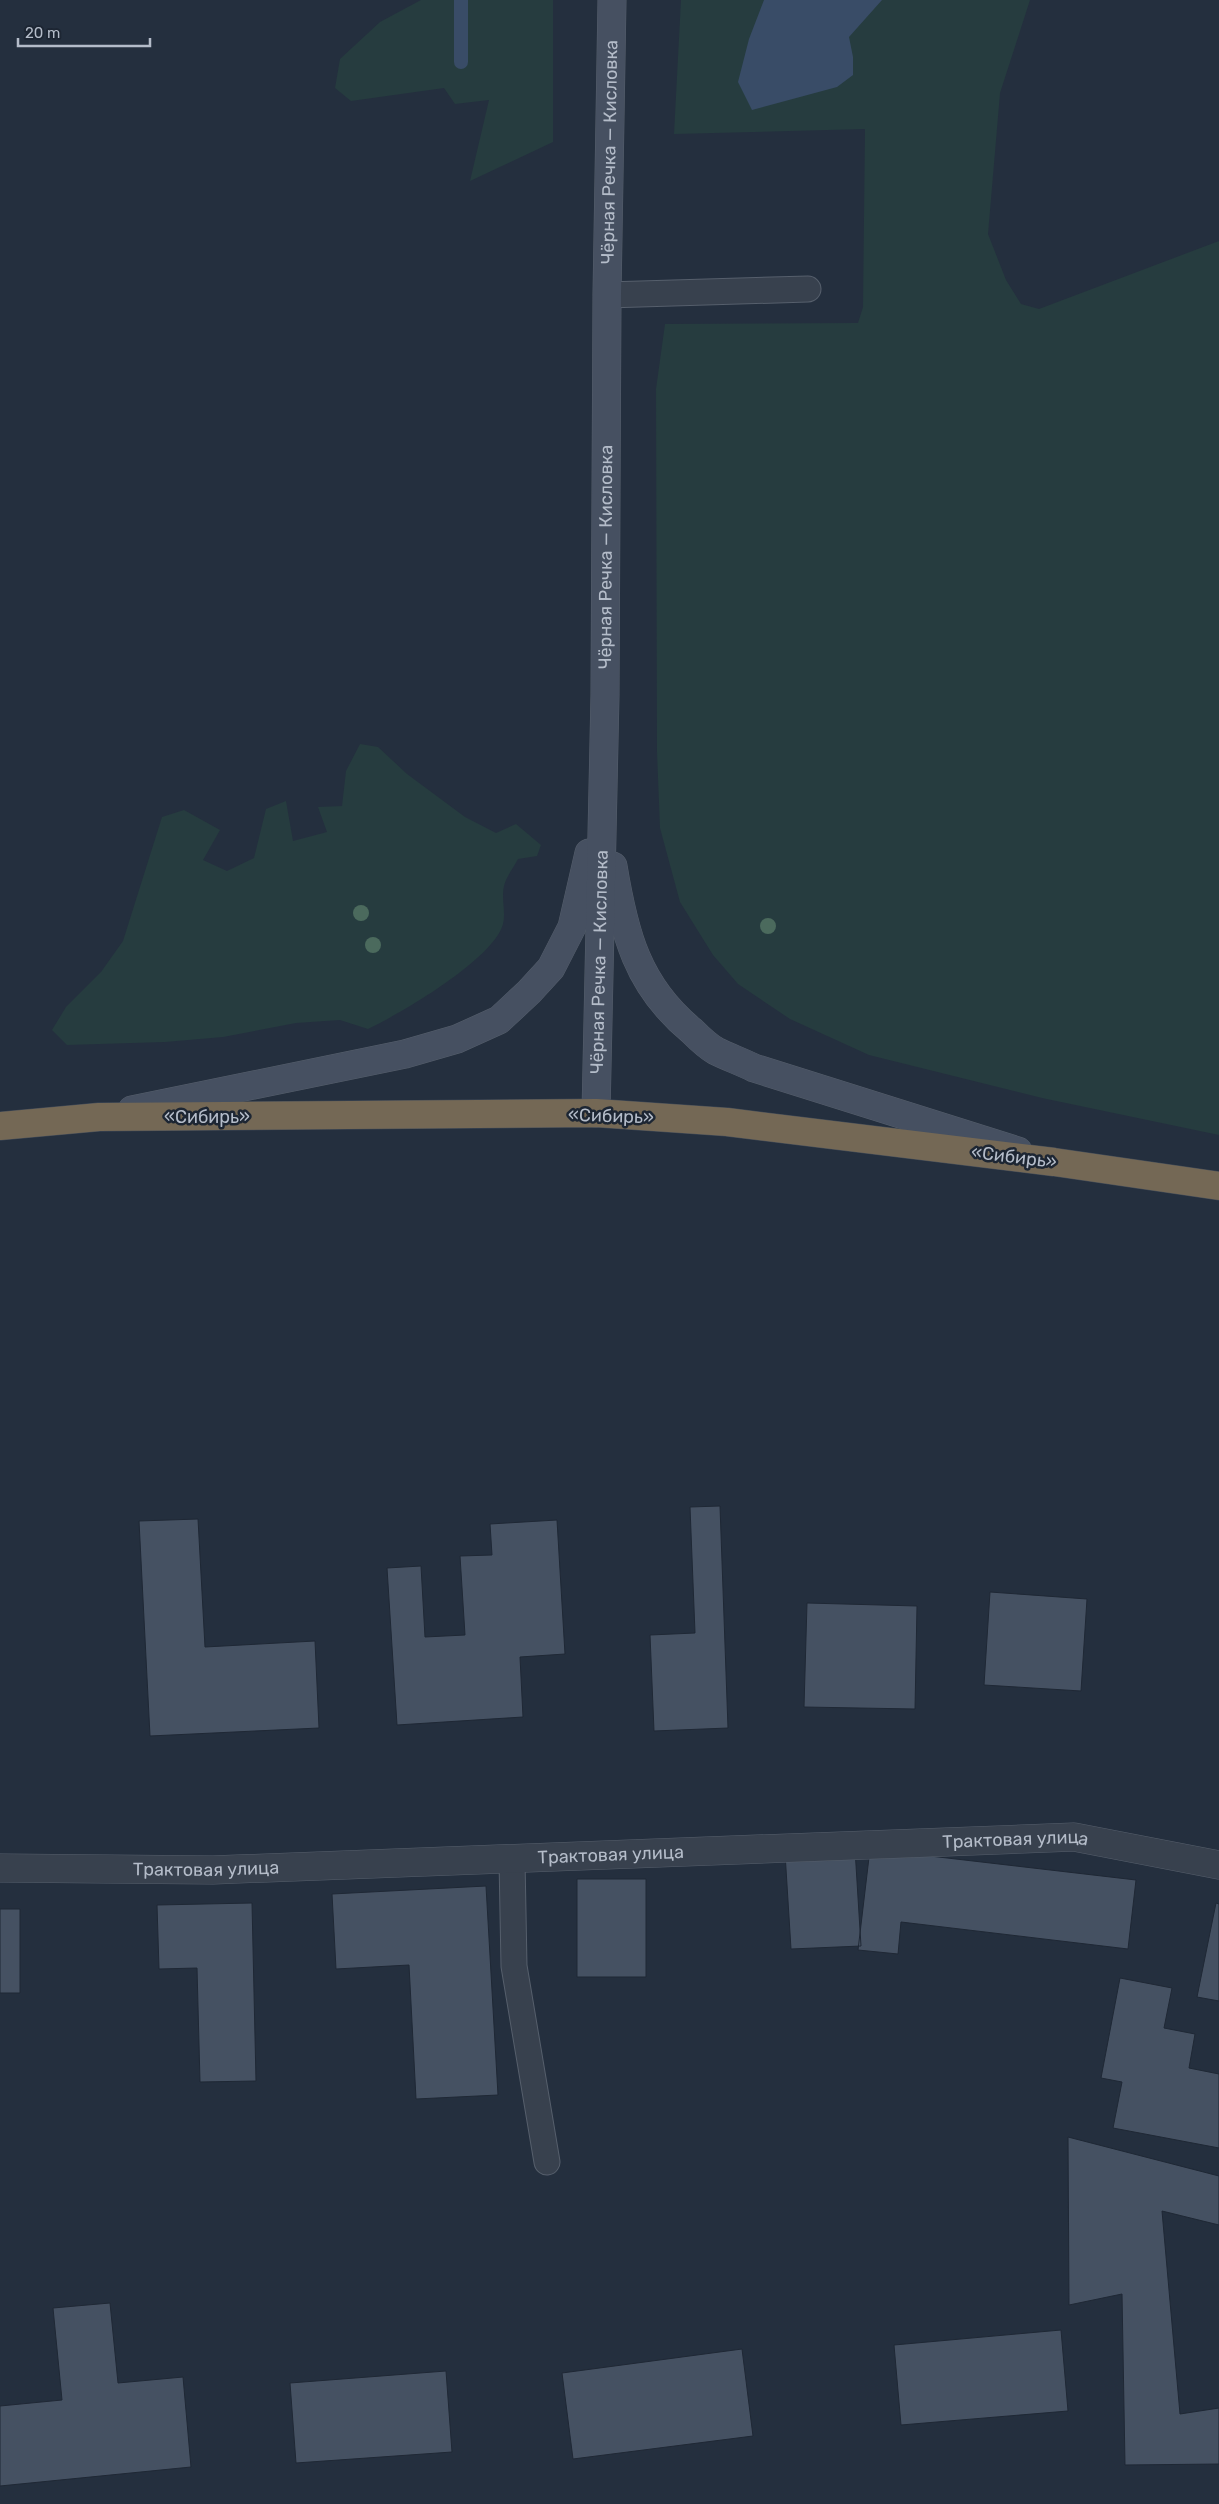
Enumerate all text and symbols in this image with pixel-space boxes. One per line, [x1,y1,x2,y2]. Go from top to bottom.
scale bar [18,15,150,47]
text: 20 m [25,24,60,42]
street label: Чёрная Речка — Кисловка [597,40,622,265]
street label: Чёрная Речка — Кисловка [594,445,617,669]
street label: Чёрная Речка — Кисловка [586,850,613,1074]
street label: «Сибирь» [568,1104,654,1128]
street label: «Сибирь» [164,1106,250,1128]
street label: «Сибирь» [970,1141,1058,1173]
street label: Трактовая улица [942,1826,1090,1853]
street label: Трактовая улица [537,1841,684,1869]
street label: Трактовая улица [133,1856,280,1881]

